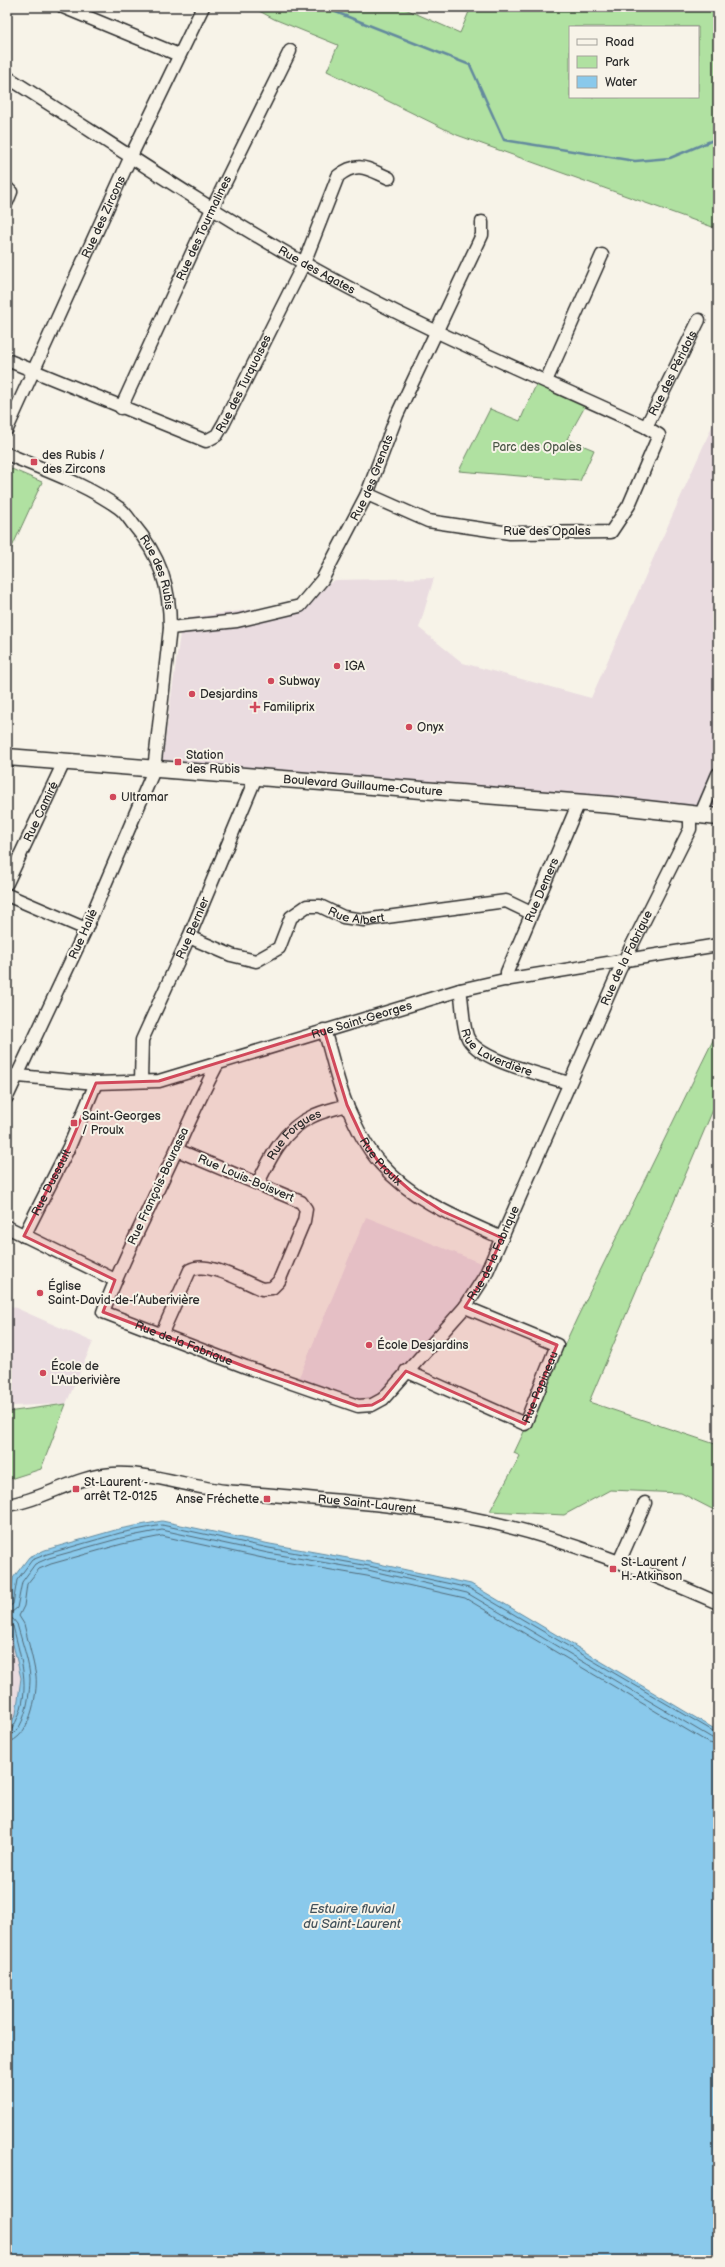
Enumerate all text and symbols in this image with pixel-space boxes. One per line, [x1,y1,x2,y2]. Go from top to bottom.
legend [569,26,699,98]
text: Road [605,35,634,50]
text: Park [605,55,629,70]
text: Water [605,75,637,90]
street label: Rue des Zircons [79,173,129,261]
street label: Rue des Tourmalines [173,173,235,283]
street label: Rue des Agates [275,243,358,298]
street label: Rue des Péridots [646,328,701,419]
street label: Rue des Turquoises [213,332,275,436]
street label: Rue des Grenats [347,433,397,524]
park label: Parc des Opales [492,440,582,455]
place label: des Rubis / des Zircons [42,448,105,477]
marker: des Rubis / des Zircons [29,457,39,467]
street label: Rue des Opales [503,524,591,539]
street label: Rue des Rubis [136,532,176,611]
place label: IGA [345,659,366,674]
marker: IGA [332,661,342,671]
place label: Subway [279,674,320,689]
marker: Subway [266,676,276,686]
place label: Desjardins [200,687,258,702]
marker: Desjardins [187,689,197,699]
place label: Familiprix [263,700,315,715]
marker: Familiprix [250,702,260,712]
place label: Onyx [417,720,444,735]
marker: Onyx [404,722,414,732]
place label: Station des Rubis [186,748,240,777]
marker: Station des Rubis [173,757,183,767]
street label: Boulevard Guillaume-Couture [282,772,443,800]
street label: Rue Camiré [20,779,62,844]
place label: Ultramar [121,790,169,805]
marker: Ultramar [108,792,118,802]
street label: Rue Demers [522,856,562,925]
street label: Rue Bernier [173,894,213,962]
street label: Rue Albert [325,904,386,928]
street label: Rue Hallé [66,907,101,962]
street label: Rue de la Fabrique [598,908,656,1008]
street label: Rue Saint-Georges [310,998,414,1043]
street label: Rue Laverdière [457,1027,534,1080]
street label: Rue Forgues [264,1106,324,1163]
place label: Saint-Georges / Proulx [82,1109,161,1138]
marker: Saint-Georges / Proulx [69,1118,79,1128]
street label: Rue François-Bourassa [125,1125,192,1247]
street label: Rue Proulx [356,1135,406,1190]
street label: Rue Dussault [28,1147,75,1219]
street label: Rue Louis-Boisvert [195,1151,297,1206]
street label: Rue de la Fabrique [464,1204,523,1304]
place label: Église Saint-David-de-l’Auberivière [48,1278,200,1308]
marker: Église Saint-David-de-l’Auberivière [35,1288,45,1298]
street label: Rue de la Fabrique [133,1318,235,1369]
place label: École Desjardins [377,1337,469,1353]
marker: École Desjardins [364,1340,374,1350]
street label: Rue Papineau [519,1349,562,1426]
place label: École de L'Auberivière [51,1358,120,1388]
marker: École de L'Auberivière [38,1368,48,1378]
place label: St-Laurent - arrêt T2-0125 [84,1475,157,1504]
marker: St-Laurent - arrêt T2-0125 [71,1484,81,1494]
place label: Anse Fréchette [176,1492,259,1507]
street label: Rue Saint-Laurent [317,1492,417,1517]
marker: Anse Fréchette [262,1494,272,1504]
place label: St-Laurent / H.-Atkinson [621,1555,687,1584]
marker: St-Laurent / H.-Atkinson [608,1564,618,1574]
water label: Estuaire fluvial du Saint-Laurent [303,1901,402,1932]

